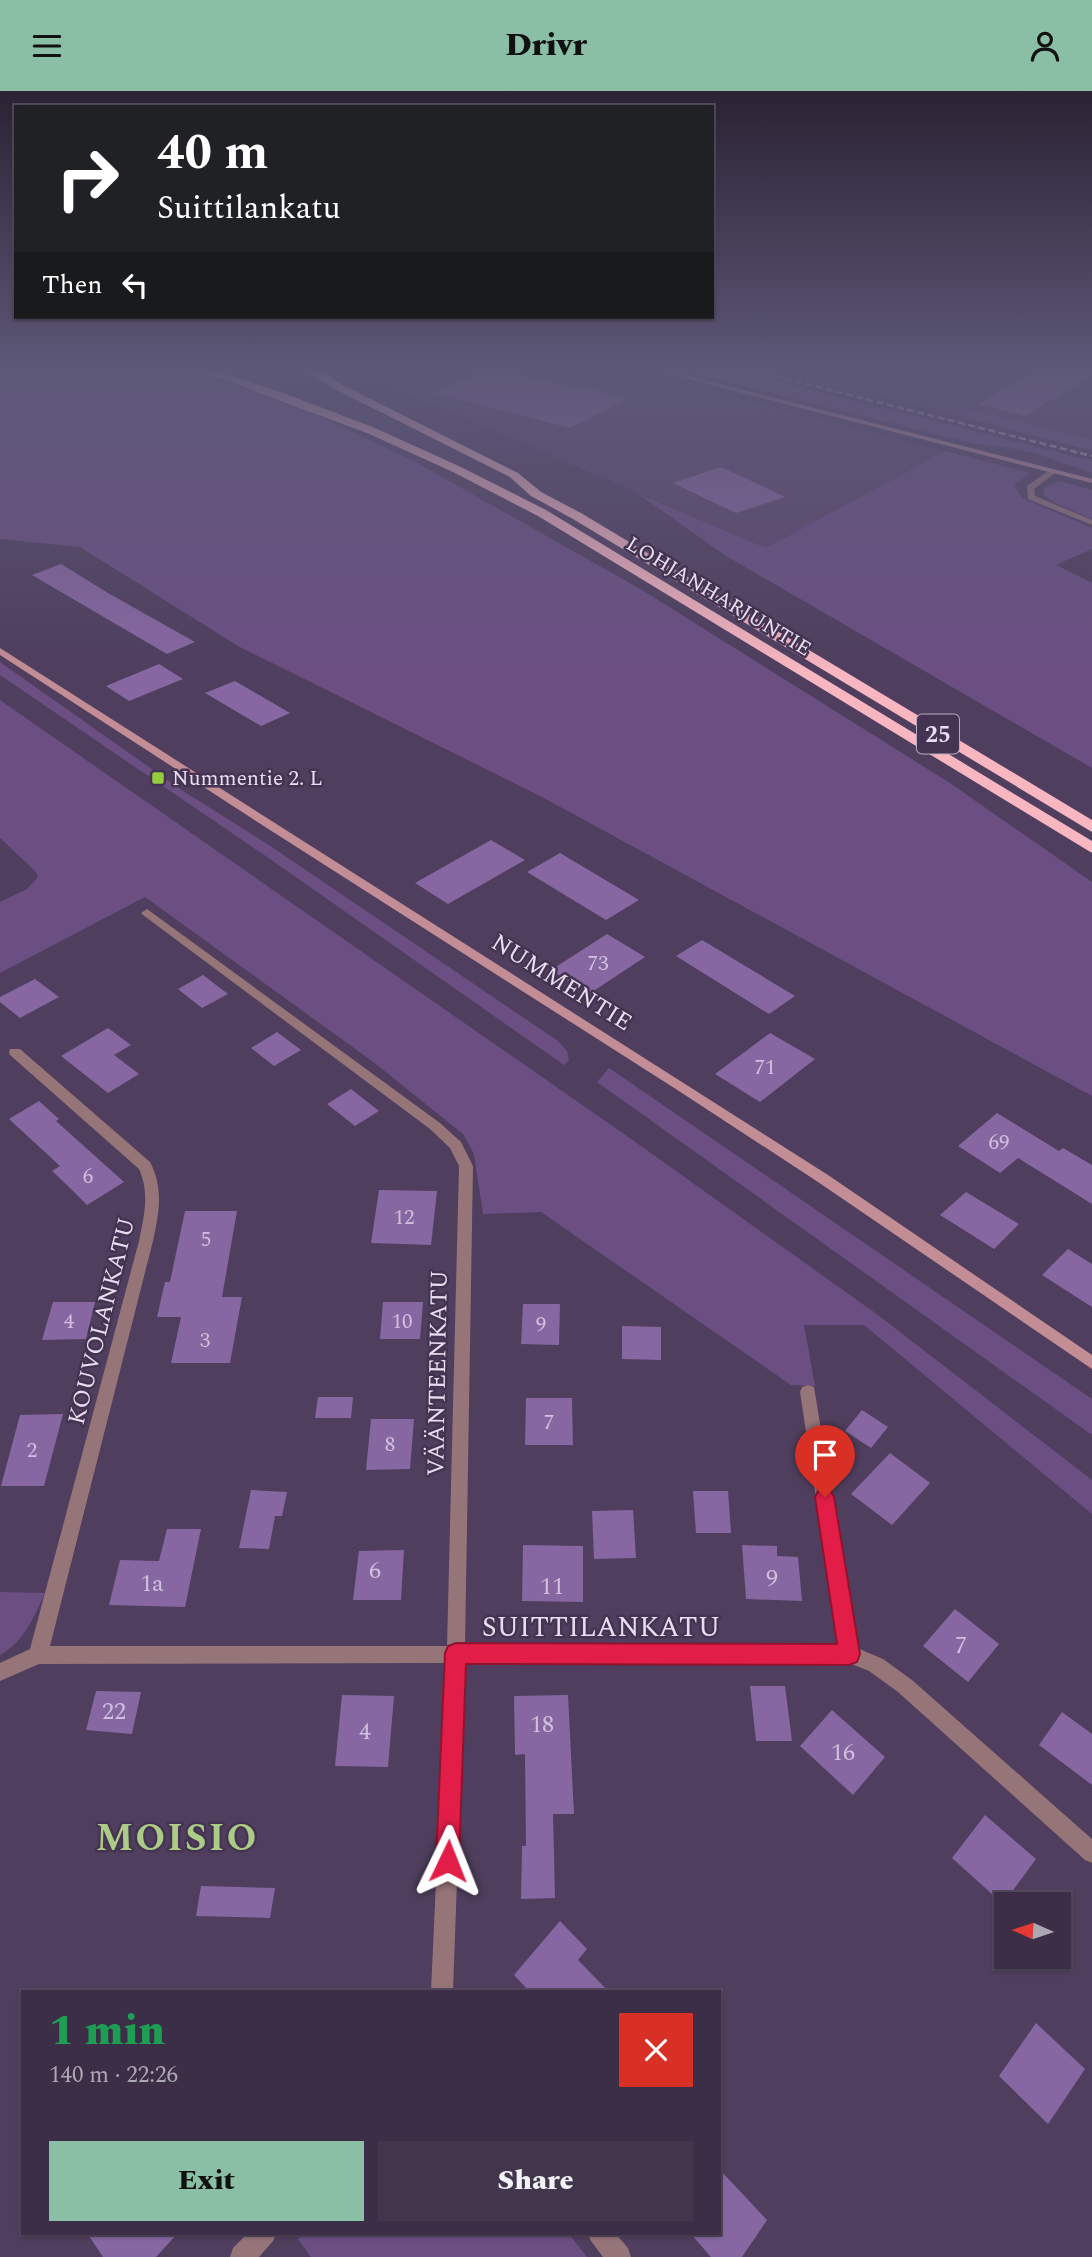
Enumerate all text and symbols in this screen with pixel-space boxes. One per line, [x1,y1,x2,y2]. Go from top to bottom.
text: Drivr [505,21,587,70]
icon: menu [28,27,66,65]
icon: person [1026,27,1064,65]
text: 40 m [157,116,268,191]
icon: right [42,133,133,224]
text: Suittilankatu [157,184,341,233]
text: Then [42,265,102,305]
icon: left [116,266,154,304]
street label: LOHJANHARJUNTIE [620,529,817,665]
road number: 25 [917,715,959,754]
place label: Nummentie 2. L [172,763,323,795]
marker: Nummentie 2. L [150,770,166,786]
street label: NUMMENTIE [484,925,639,1041]
house number: 73 [588,948,609,980]
house number: 71 [755,1052,776,1084]
house number: 69 [989,1127,1010,1159]
house number: 6 [83,1161,93,1193]
house number: 12 [394,1202,415,1234]
street label: KOUVOLANKATU [59,1214,145,1429]
house number: 5 [201,1224,211,1256]
street label: VÄÄNTEENKATU [418,1270,458,1476]
house number: 4 [64,1306,75,1338]
house number: 10 [392,1306,413,1338]
house number: 9 [536,1309,546,1341]
house number: 3 [200,1325,211,1357]
house number: 7 [544,1407,554,1439]
pin [795,1425,855,1497]
house number: 8 [385,1429,395,1461]
house number: 2 [27,1435,37,1467]
icon: arrive [806,1436,844,1474]
house number: 6 [369,1553,381,1589]
house number: 9 [766,1561,778,1597]
house number: 1a [140,1566,164,1602]
house number: 11 [540,1569,564,1605]
street label: SUITTILANKATU [482,1606,720,1649]
house number: 7 [955,1628,967,1664]
house number: 22 [102,1694,126,1730]
house number: 18 [530,1707,554,1743]
house number: 4 [359,1714,371,1750]
house number: 16 [831,1735,855,1771]
district label: MOISIO [96,1810,258,1868]
position arrow [411,1824,485,1898]
north arrow [994,1892,1071,1969]
map controls [994,1892,1071,1969]
text: 1 min [49,2000,165,2063]
button: close [619,2013,693,2087]
text: 140 m · 22:26 [49,2058,178,2093]
button: Exit [49,2141,364,2221]
button: Share [378,2141,693,2221]

